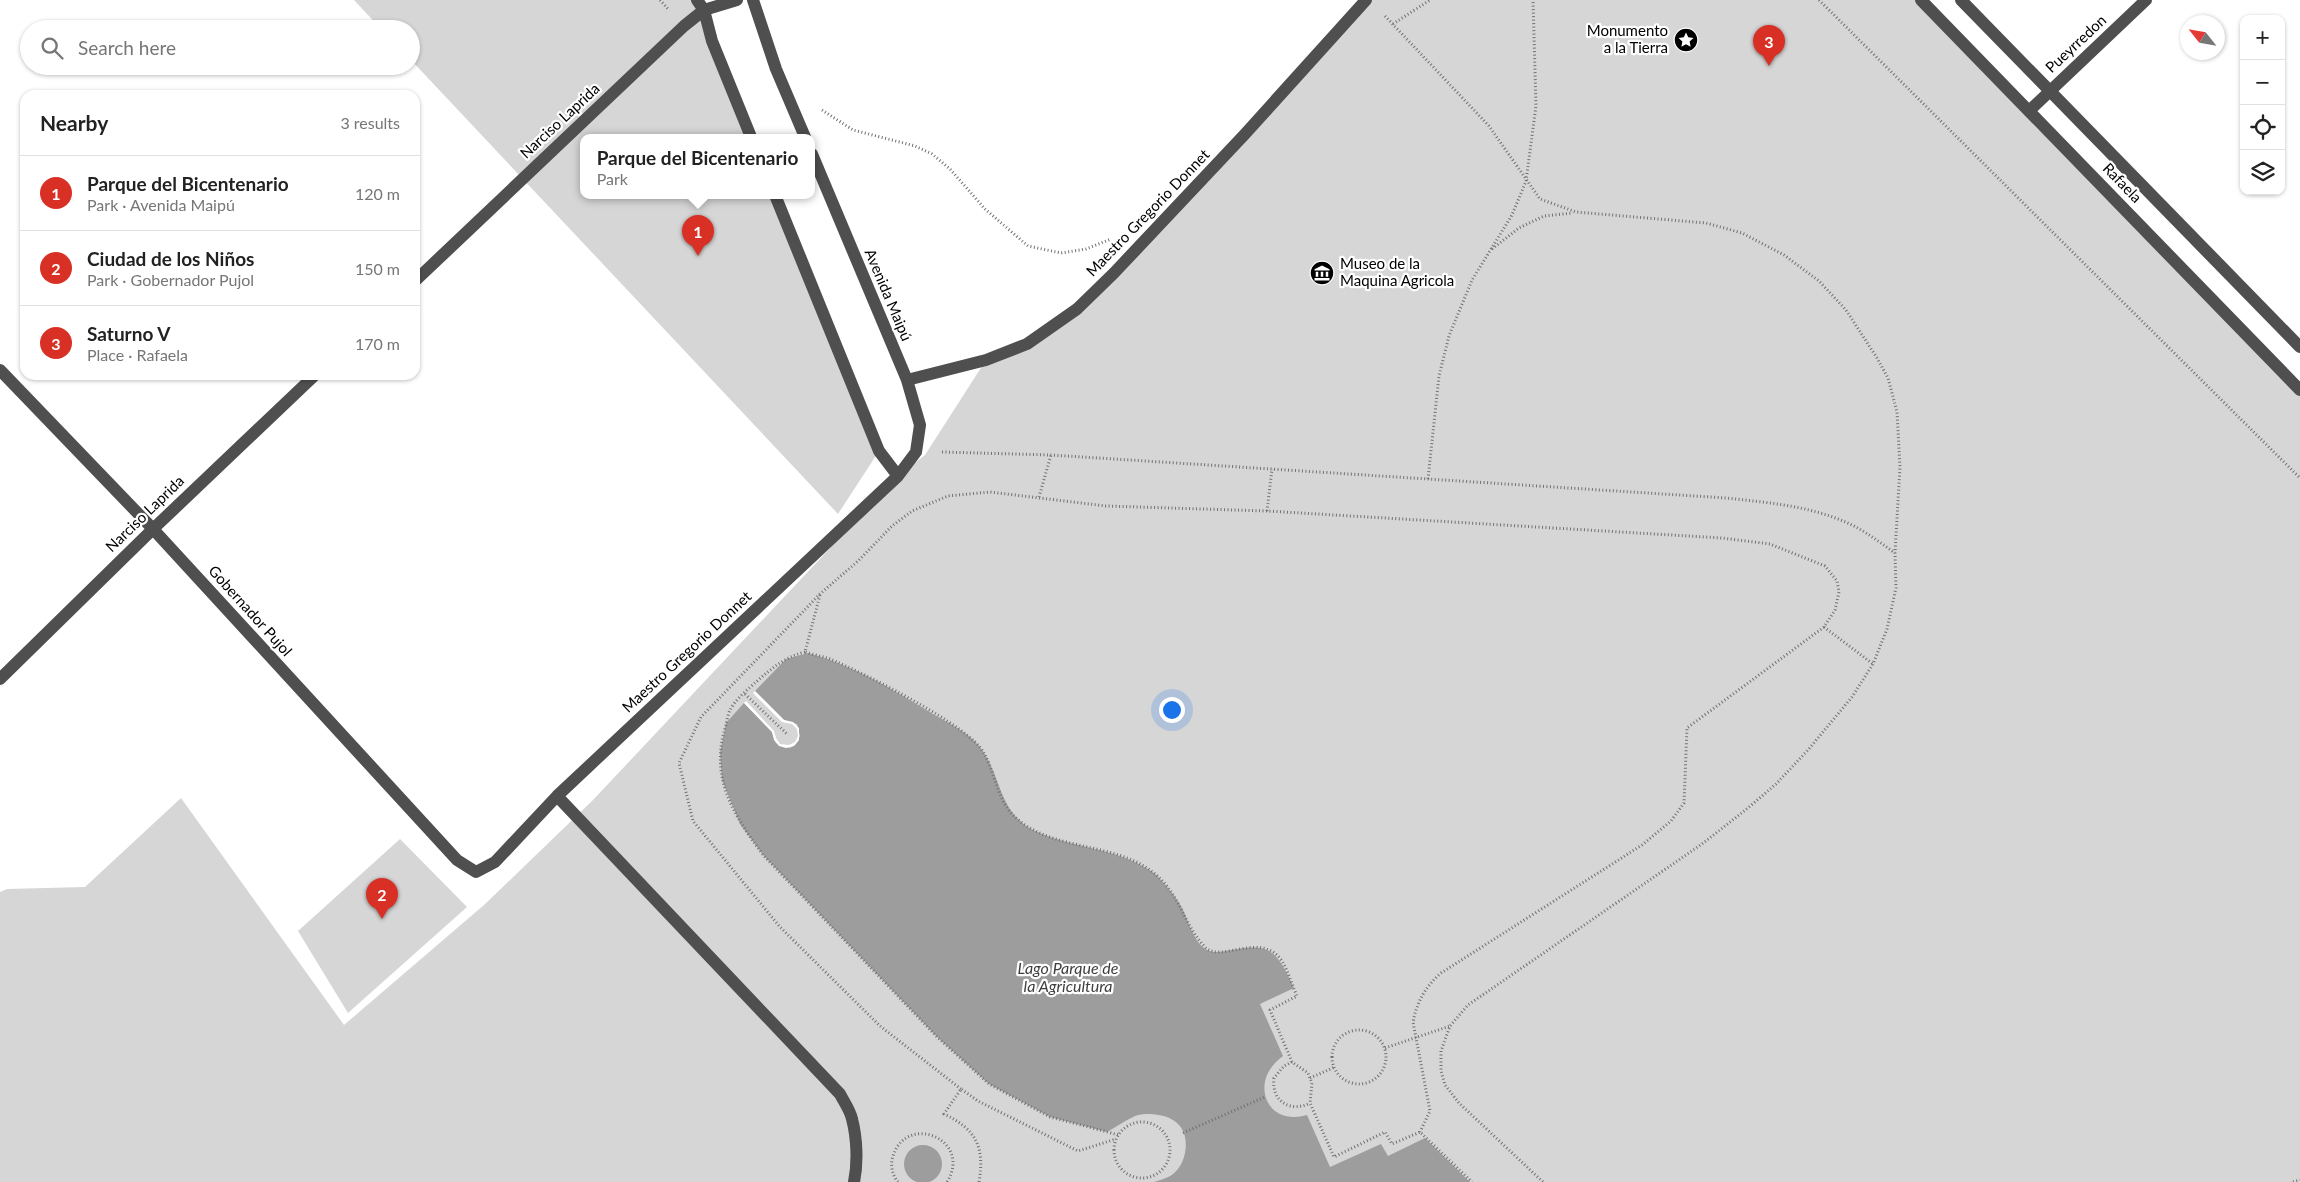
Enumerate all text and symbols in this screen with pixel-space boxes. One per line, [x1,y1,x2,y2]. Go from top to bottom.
street label: Pueyrredon [2041,11,2109,76]
north arrow [2180,15,2225,60]
map controls [2240,15,2285,195]
button: + [2240,15,2285,60]
search box [20,20,420,75]
place label: Monumento a la Tierra [1587,21,1668,56]
pin: 3 [1753,25,1785,66]
place icon: Monumento a la Tierra [1673,27,1699,53]
icon: search [38,34,66,62]
text: Search here [78,36,176,59]
button: − [2240,60,2285,105]
street label: Narciso Laprida [516,79,603,162]
button: locate [2240,105,2285,150]
text: Nearby [40,110,108,135]
text: 3 results [340,113,400,132]
popup [580,134,815,199]
street label: Maestro Gregorio Donnet [1082,145,1213,280]
text: Parque del Bicentenario [597,146,798,169]
button: layers [2240,150,2285,195]
street label: Rafaela [2099,159,2146,206]
text: Park [597,169,628,188]
text: Parque del Bicentenario [87,172,289,195]
text: 1 [51,184,61,203]
text: 120 m [355,184,400,203]
text: Park · Avenida Maipú [87,195,235,214]
pin: 1 [682,215,714,256]
street label: Avenida Maipú [861,246,916,343]
text: Ciudad de los Niños [87,247,254,270]
place label: Museo de la Maquina Agricola [1340,254,1454,289]
text: 2 [51,259,61,278]
text: 150 m [355,259,400,278]
museum icon: Museo de la Maquina Agricola [1309,260,1335,286]
text: Park · Gobernador Pujol [87,270,254,289]
text: Saturno V [87,322,170,345]
text: 3 [51,334,61,353]
text: 170 m [355,334,400,353]
text: Place · Rafaela [87,345,188,364]
street label: Narciso Laprida [101,471,187,555]
street label: Gobernador Pujol [205,561,296,659]
street label: Maestro Gregorio Donnet [618,586,755,716]
your location [1159,697,1185,723]
pin: 2 [366,878,398,919]
water label: Lago Parque de la Agricultura [1018,958,1119,995]

